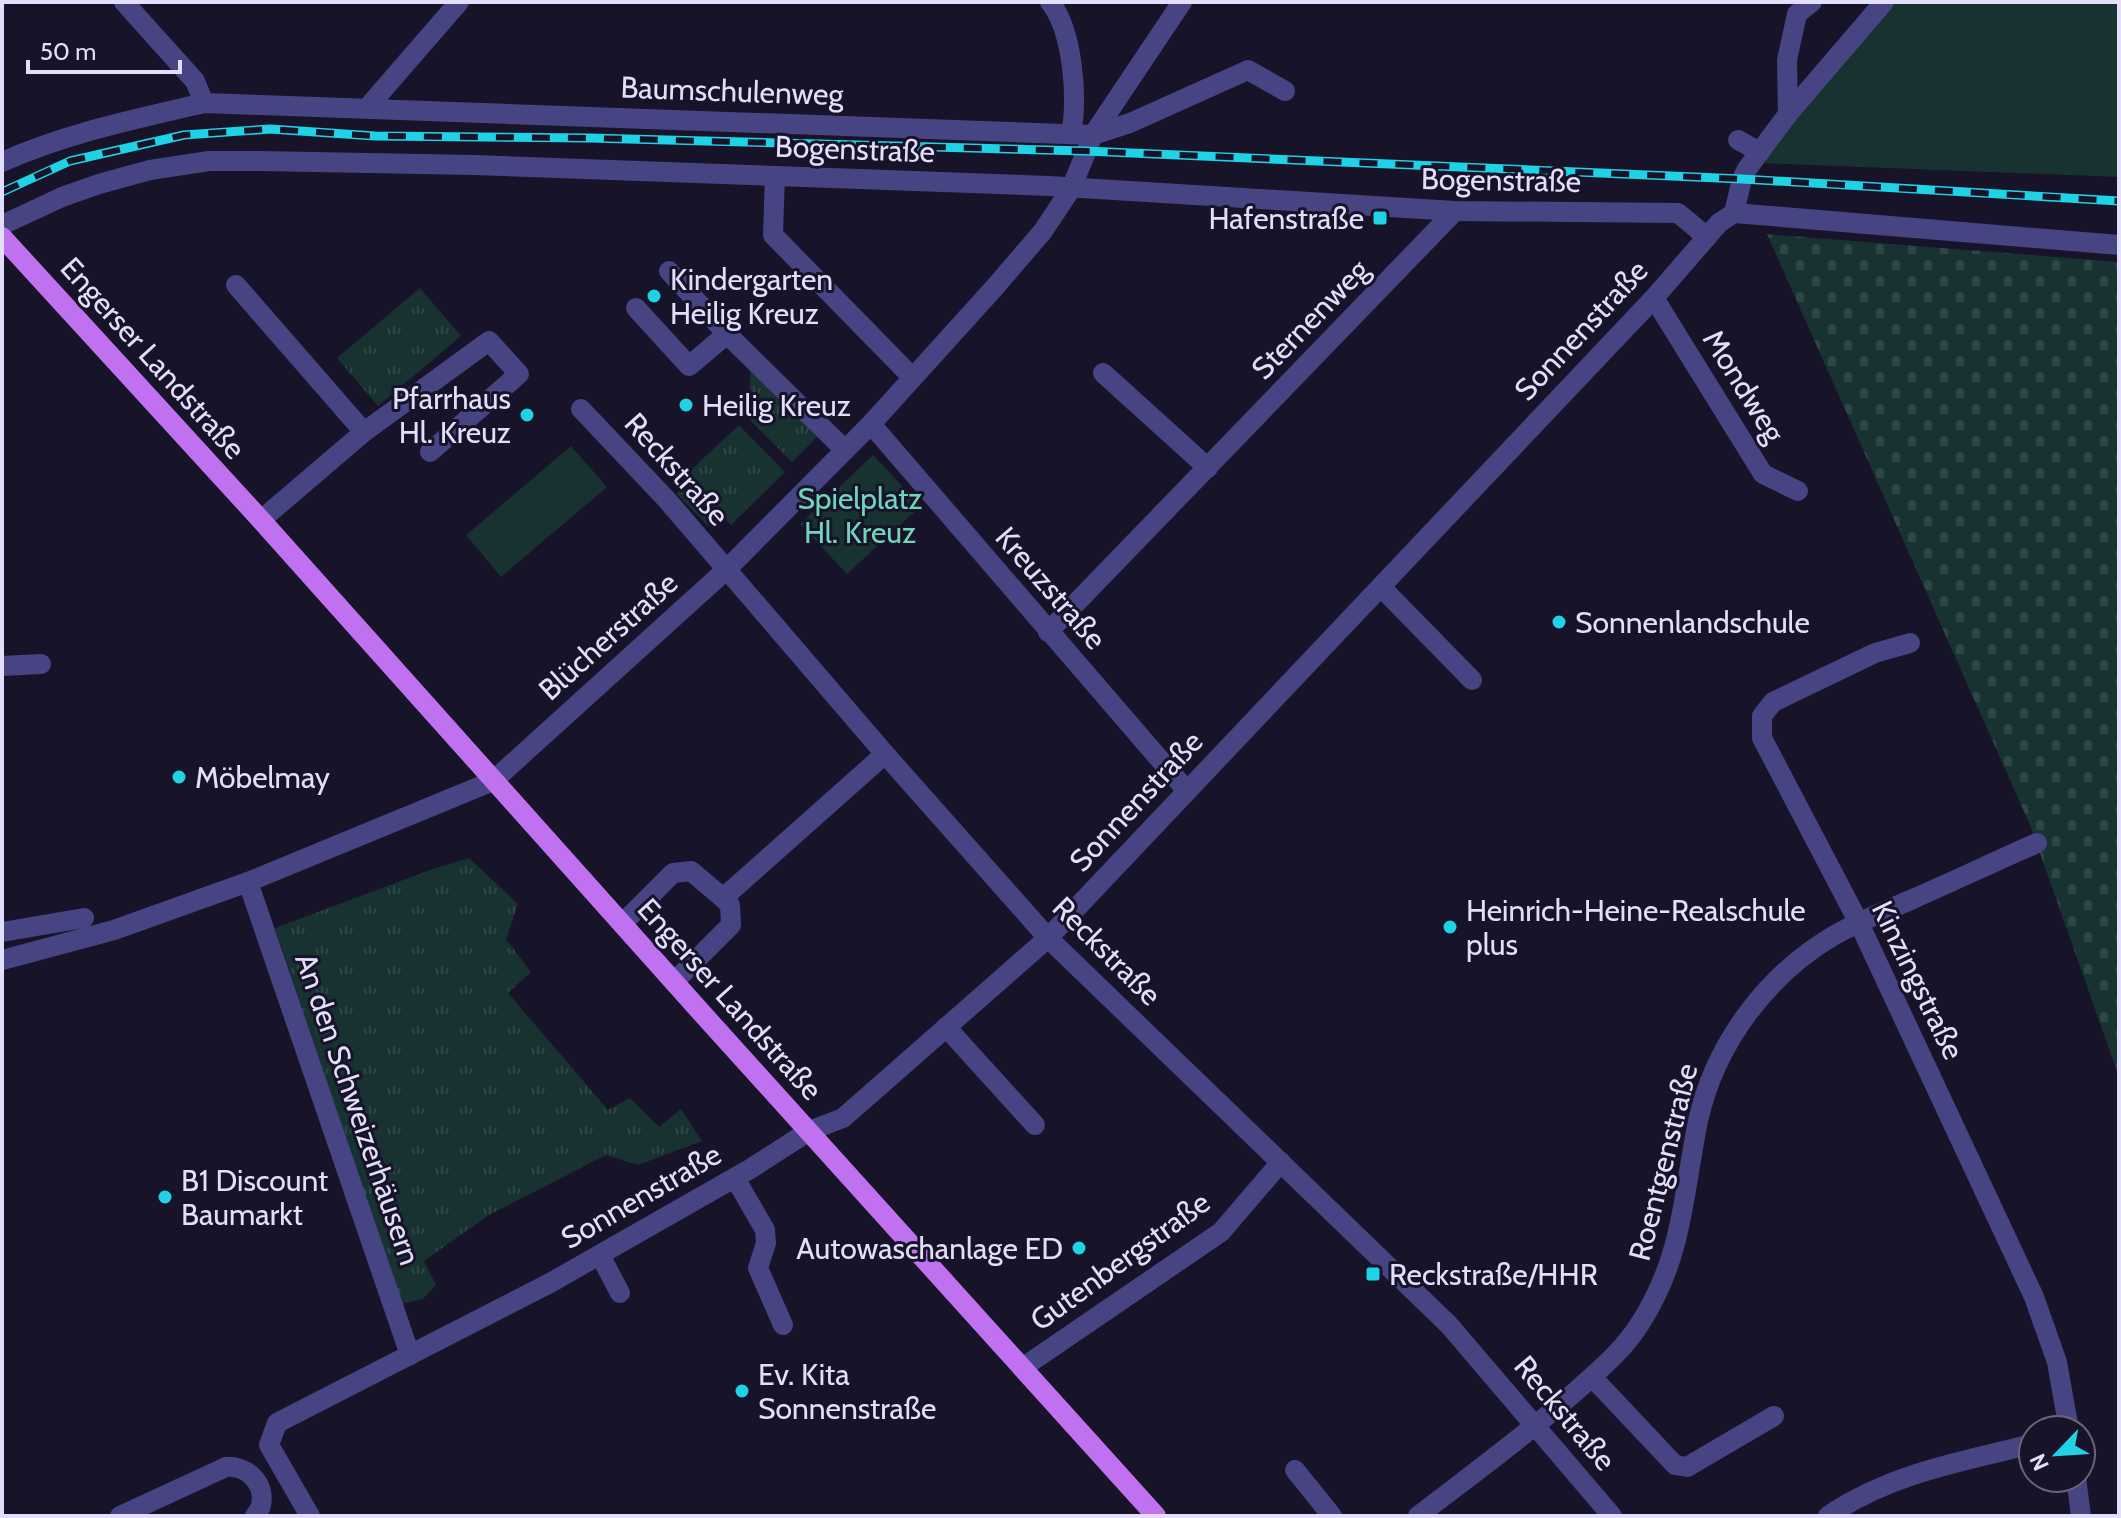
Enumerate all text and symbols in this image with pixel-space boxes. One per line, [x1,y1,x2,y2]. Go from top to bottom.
scale bar [28,24,180,74]
text: 50 m [40,37,96,66]
street label: Baumschulenweg [620,69,845,113]
street label: Bogenstraße [774,128,936,170]
street label: Bogenstraße [1421,160,1581,200]
place label: Hafenstraße [1208,200,1364,237]
marker: Hafenstraße [1371,209,1389,227]
street label: Engerser Landstraße [53,250,253,466]
street label: Sternenweg [1244,251,1377,387]
street label: Sonnenstraße [1507,252,1655,408]
place label: Kindergarten Heilig Kreuz [670,261,833,332]
marker: Kindergarten Heilig Kreuz [645,287,663,305]
street label: Mondweg [1695,323,1794,450]
place label: Pfarrhaus Hl. Kreuz [392,380,511,451]
place label: Heilig Kreuz [702,387,851,424]
marker: Heilig Kreuz [677,396,695,414]
street label: Reckstraße [617,405,737,533]
marker: Pfarrhaus Hl. Kreuz [518,406,536,424]
park label: Spielplatz Hl. Kreuz [798,480,922,551]
street label: Kreuzstraße [988,519,1114,657]
street label: Blücherstraße [531,564,685,708]
place label: Sonnenlandschule [1575,604,1810,641]
marker: Sonnenlandschule [1550,613,1568,631]
street label: Sonnenstraße [1062,723,1210,879]
place label: Möbelmay [195,759,330,796]
marker: Möbelmay [170,768,188,786]
street label: Reckstraße [1045,889,1169,1013]
street label: Engerser Landstraße [630,891,830,1107]
place label: Heinrich-Heine-Realschule plus [1466,892,1806,963]
street label: Kinzingstraße [1864,895,1972,1065]
marker: Heinrich-Heine-Realschule plus [1441,918,1459,936]
street label: An den Schweizerhäusern [287,948,429,1270]
street label: Roentgenstraße [1621,1060,1705,1264]
street label: Sonnenstraße [554,1135,728,1257]
place label: B1 Discount Baumarkt [181,1162,328,1233]
street label: Gutenbergstraße [1023,1184,1217,1338]
marker: B1 Discount Baumarkt [156,1188,174,1206]
place label: Autowaschanlage ED [796,1230,1063,1267]
marker: Autowaschanlage ED [1070,1239,1088,1257]
place label: Reckstraße/HHR [1389,1256,1598,1293]
marker: Reckstraße/HHR [1364,1265,1382,1283]
street label: Reckstraße [1506,1348,1624,1478]
place label: Ev. Kita Sonnenstraße [758,1356,936,1427]
marker: Ev. Kita Sonnenstraße [733,1382,751,1400]
north arrow [2017,1414,2097,1494]
text: N [2024,1449,2055,1475]

